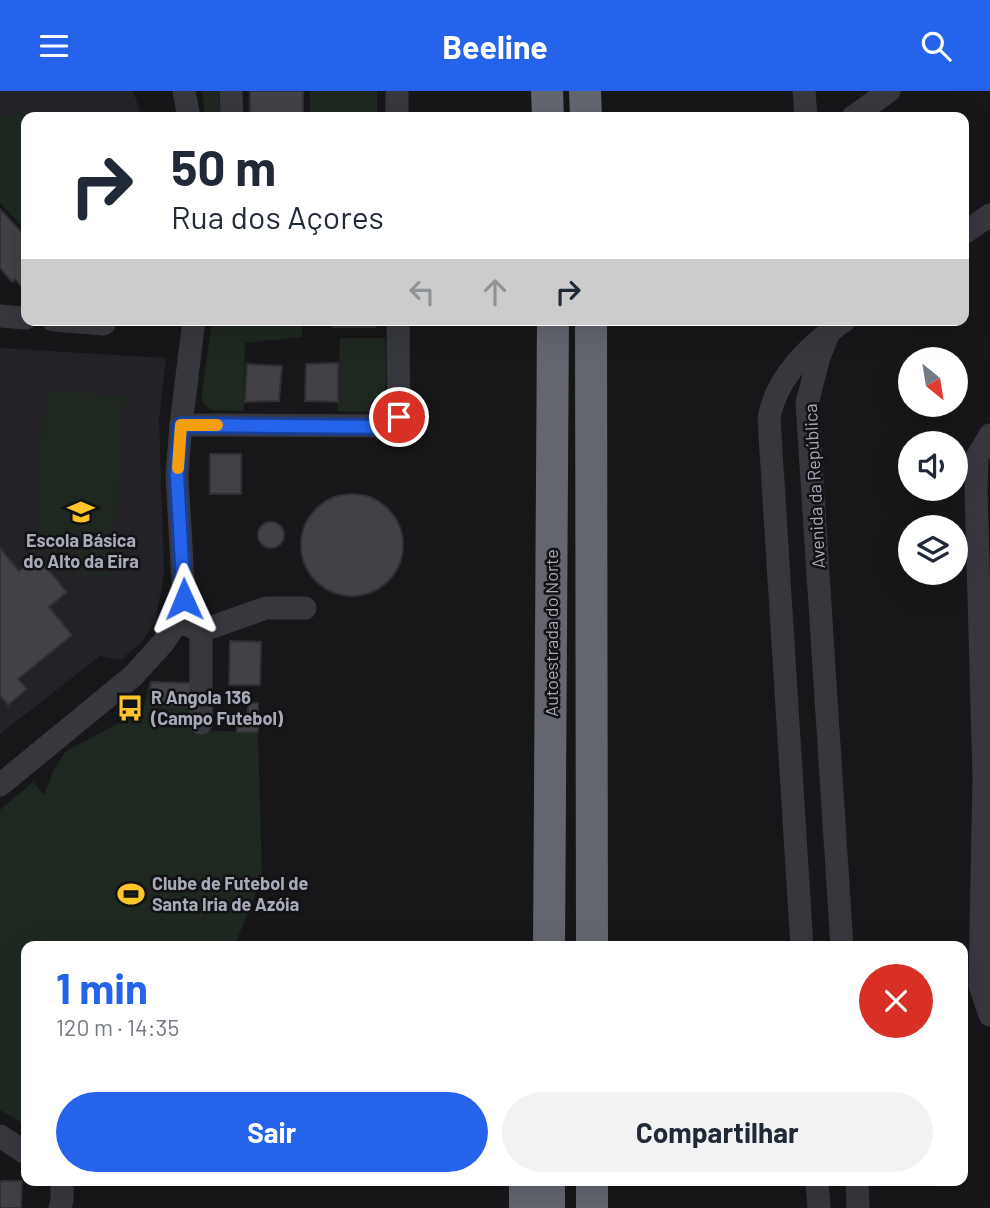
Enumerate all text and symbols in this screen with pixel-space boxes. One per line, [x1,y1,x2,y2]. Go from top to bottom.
icon: menu [35,27,73,65]
text: Beeline [442,27,548,65]
icon: search [917,27,955,65]
text: 50 m [171,137,276,196]
icon: right [56,140,147,231]
text: Rua dos Açores [171,197,384,235]
icon: left [403,273,441,311]
icon: ahead [476,273,514,311]
icon: right [549,273,587,311]
north arrow [898,347,968,417]
map controls [898,347,968,585]
pin [369,387,429,447]
icon: arrive [380,398,418,436]
street label: Avenida da República [799,403,829,569]
button: sound [898,431,968,501]
school or university icon: Escola Básica do Alto da Eira [66,497,96,527]
button: layers [898,515,968,585]
place label: Escola Básica do Alto da Eira [23,529,139,572]
street label: Autoestrada do Norte [540,549,562,717]
position arrow [147,562,221,636]
place label: R Angola 136 (Campo Futebol) [150,686,284,729]
bus stop icon: R Angola 136 (Campo Futebol) [115,693,145,723]
place label: Clube de Futebol de Santa Iria de Azóia [152,872,308,915]
sports icon: Clube de Futebol de Santa Iria de Azóia [116,879,146,909]
text: 1 min [56,962,148,1012]
button: close [859,964,933,1038]
text: 120 m · 14:35 [56,1013,179,1041]
button: Sair [56,1092,488,1172]
button: Compartilhar [502,1092,933,1172]

